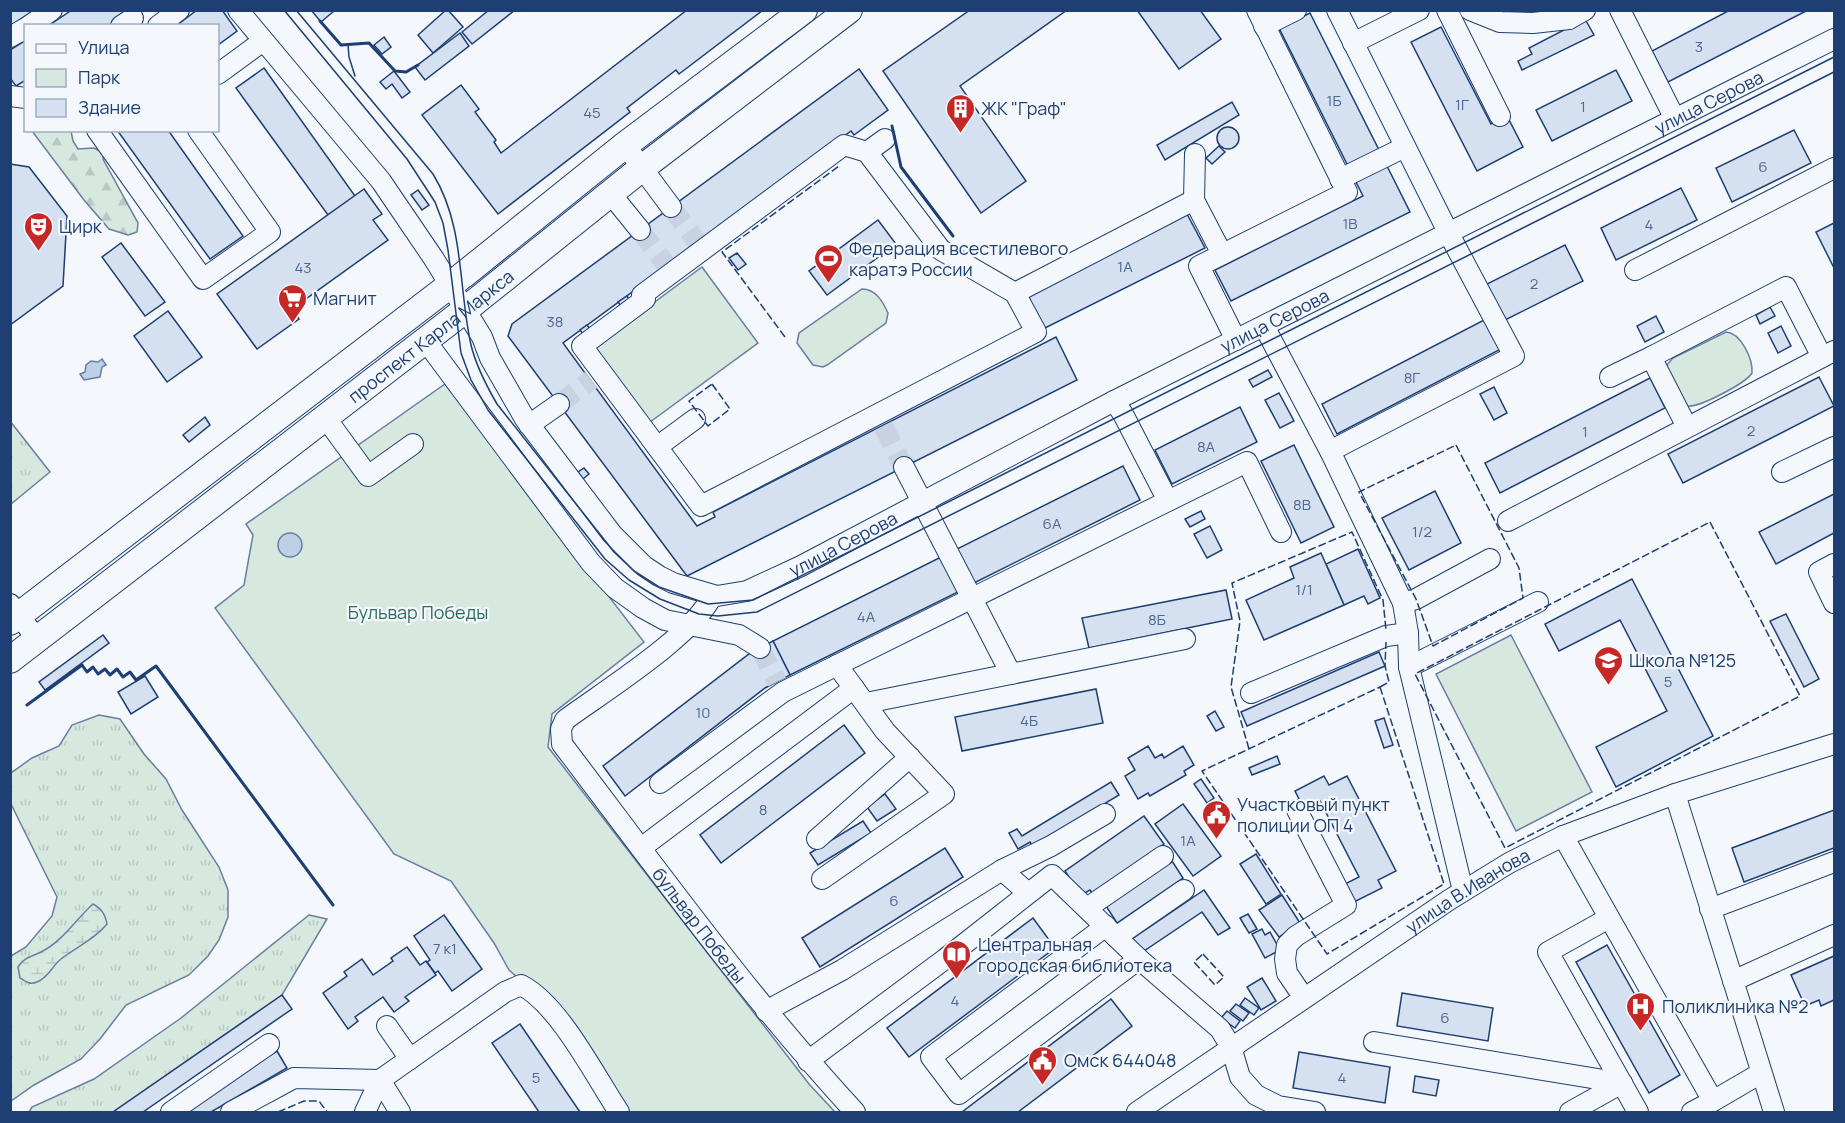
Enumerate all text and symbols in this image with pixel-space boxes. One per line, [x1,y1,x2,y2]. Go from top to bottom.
legend [24,24,219,132]
text: Улица [78,35,130,59]
house number: 3 [1695,36,1703,57]
text: Парк [78,65,121,89]
street label: улица Серова [1650,65,1767,139]
house number: 1Б [1327,90,1341,111]
building icon: ЖК "Граф" [944,92,976,134]
house number: 1Г [1455,94,1469,115]
text: Здание [78,95,141,119]
place label: ЖК "Граф" [981,96,1067,120]
house number: 1 [1580,96,1586,117]
house number: 45 [583,102,601,123]
house number: 6 [1758,156,1768,177]
theatre icon: Цирк [22,210,54,252]
house number: 1В [1342,213,1358,234]
place label: Цирк [59,214,103,238]
house number: 4 [1645,214,1654,235]
place label: Федерация всестилевого каратэ России [849,236,1068,281]
sports icon: Федерация всестилевого каратэ России [812,242,844,284]
house number: 1А [1117,256,1133,277]
house number: 43 [294,257,312,278]
street label: проспект Карла Маркса [343,264,518,408]
house number: 2 [1530,273,1538,294]
supermarket icon: Магнит [276,282,308,324]
street label: улица Серова [1216,283,1333,358]
place label: Магнит [313,286,377,310]
house number: 38 [546,311,564,332]
house number: 8Г [1404,367,1420,388]
house number: 2 [1747,420,1755,441]
house number: 1 [1582,421,1588,442]
house number: 8А [1197,436,1216,457]
house number: 8В [1293,494,1311,515]
street label: улица Серова [785,506,901,582]
house number: 6А [1043,513,1062,534]
house number: 1/2 [1412,521,1432,542]
house number: 1/1 [1295,579,1313,600]
park label: Бульвар Победы [348,600,488,624]
house number: 4А [857,606,876,627]
house number: 8Б [1148,609,1166,630]
school or university icon: Школа №125 [1592,644,1624,686]
place label: Школа №125 [1629,648,1736,672]
house number: 5 [1664,671,1672,692]
house number: 10 [696,702,711,723]
house number: 4Б [1020,710,1038,731]
place label: Участковый пункт полиции ОП 4 [1237,792,1390,837]
public building icon: Участковый пункт полиции ОП 4 [1200,798,1232,840]
house number: 8 [759,799,767,820]
house number: 1А [1180,830,1196,851]
street label: улица В.Иванова [1401,843,1534,938]
street label: бульвар Победы [647,862,752,988]
house number: 6 [889,890,899,911]
place label: Центральная городская библиотека [978,932,1172,977]
house number: 7 к1 [433,938,457,959]
library icon: Центральная городская библиотека [941,938,973,980]
house number: 4 [951,990,960,1011]
hospital icon: Поликлиника №2 [1625,990,1657,1032]
place label: Поликлиника №2 [1662,994,1809,1018]
house number: 6 [1440,1007,1450,1028]
public building icon: Омск 644048 [1027,1044,1059,1086]
place label: Омск 644048 [1064,1048,1177,1072]
house number: 5 [532,1067,540,1088]
house number: 4 [1338,1067,1347,1088]

